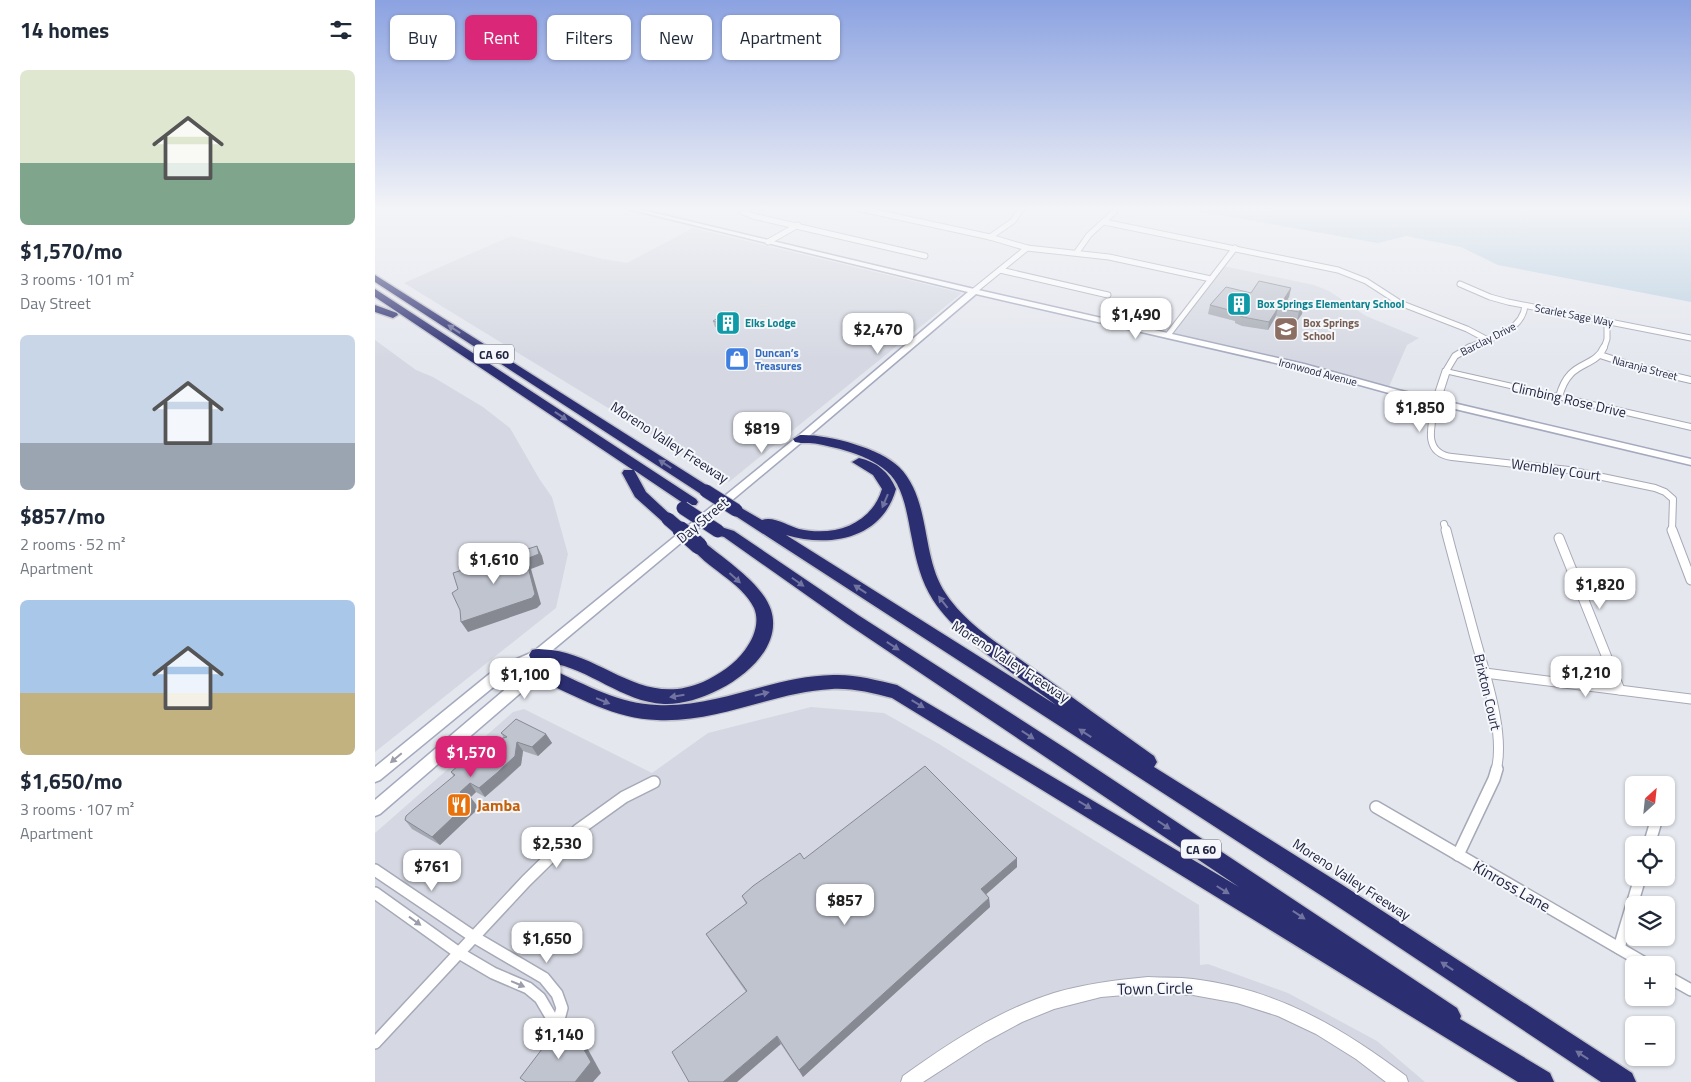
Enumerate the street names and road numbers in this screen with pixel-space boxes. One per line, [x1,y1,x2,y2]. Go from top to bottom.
street label: Scarlet Sage Way [1533,300,1615,331]
street label: Barclay Drive [1457,318,1519,360]
road number: CA 60 [474,344,514,364]
street label: Naranja Street [1611,352,1679,384]
street label: Ironwood Avenue [1277,354,1359,390]
street label: Climbing Rose Drive [1510,376,1628,422]
street label: Moreno Valley Freeway [607,396,733,488]
street label: Wembley Court [1510,452,1602,486]
street label: Day Street [672,492,733,548]
street label: Moreno Valley Freeway [948,615,1074,707]
street label: Brixton Court [1469,652,1507,732]
street label: Moreno Valley Freeway [1289,833,1415,925]
road number: CA 60 [1181,840,1221,859]
street label: Kinross Lane [1469,854,1555,918]
street label: Town Circle [1117,975,1193,1001]

